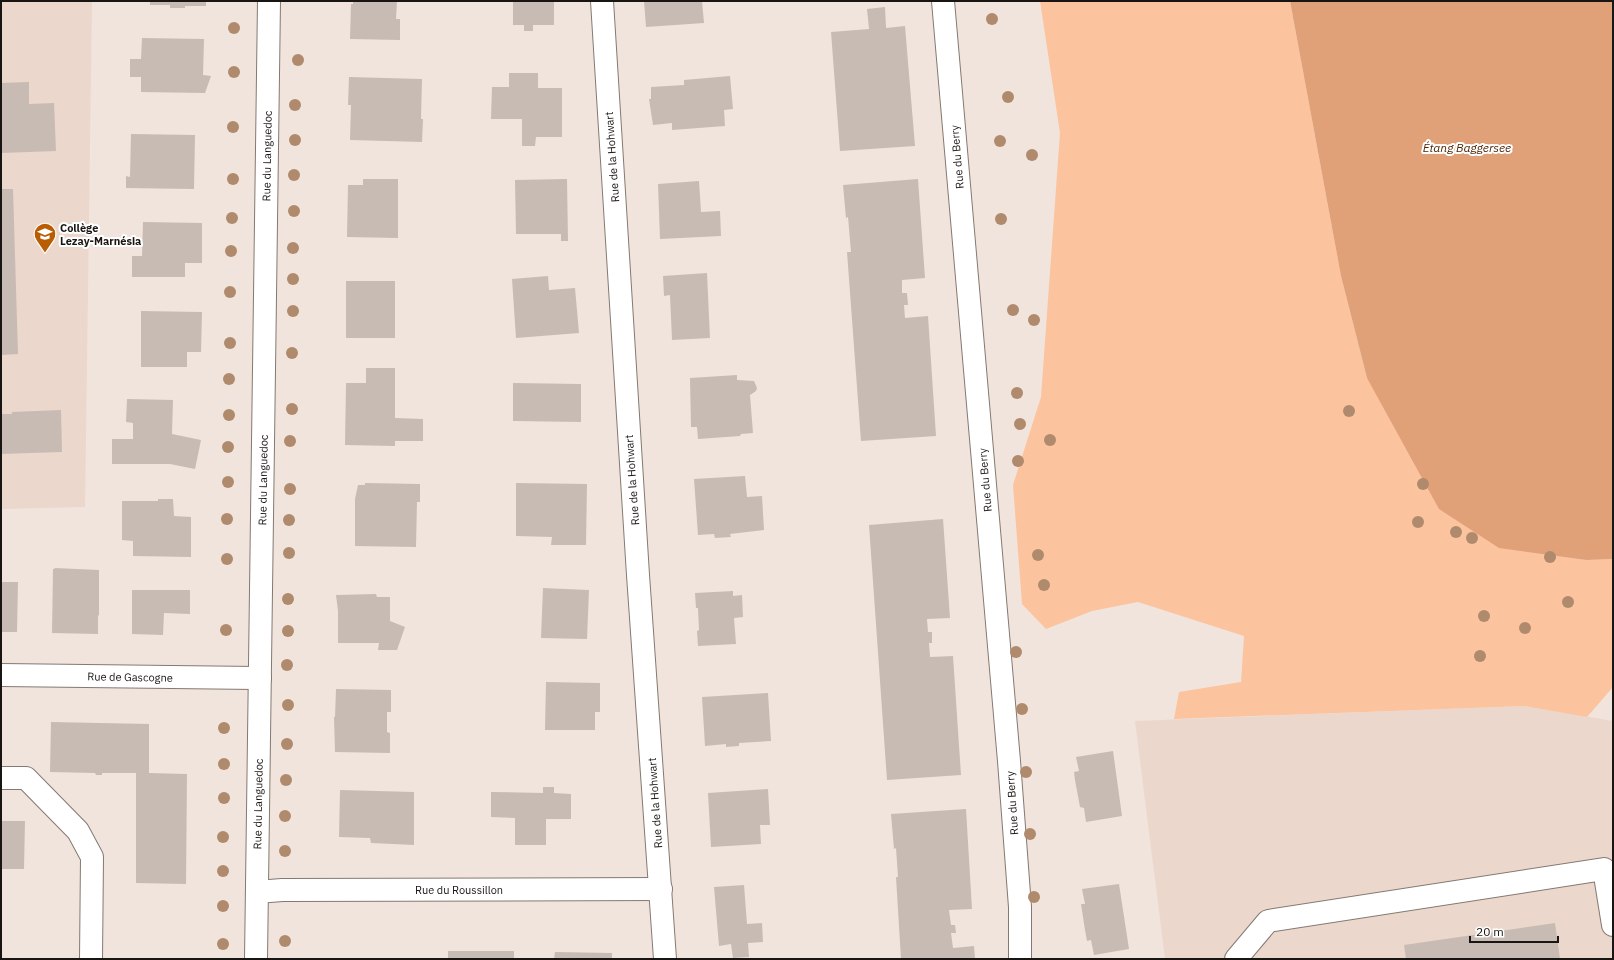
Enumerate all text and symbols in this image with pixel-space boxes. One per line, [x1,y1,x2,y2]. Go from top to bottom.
street label: Rue du Languedoc [259,110,275,202]
street label: Rue de la Hohwart [602,111,622,203]
street label: Rue du Berry [947,124,967,190]
water label: Étang Baggersee [1423,140,1511,155]
school or university icon: Collège Lezay-Marnésia [32,221,58,254]
place label: Collège Lezay-Marnésia [60,221,141,248]
street label: Rue du Languedoc [255,434,271,526]
street label: Rue de la Hohwart [622,434,642,526]
street label: Rue du Berry [975,447,995,513]
street label: Rue de Gascogne [87,669,173,685]
street label: Rue de la Hohwart [645,757,665,849]
street label: Rue du Languedoc [250,758,266,850]
street label: Rue du Berry [1003,770,1021,835]
street label: Rue du Roussillon [415,883,503,897]
scale bar [1470,918,1558,944]
text: 20 m [1476,924,1504,939]

